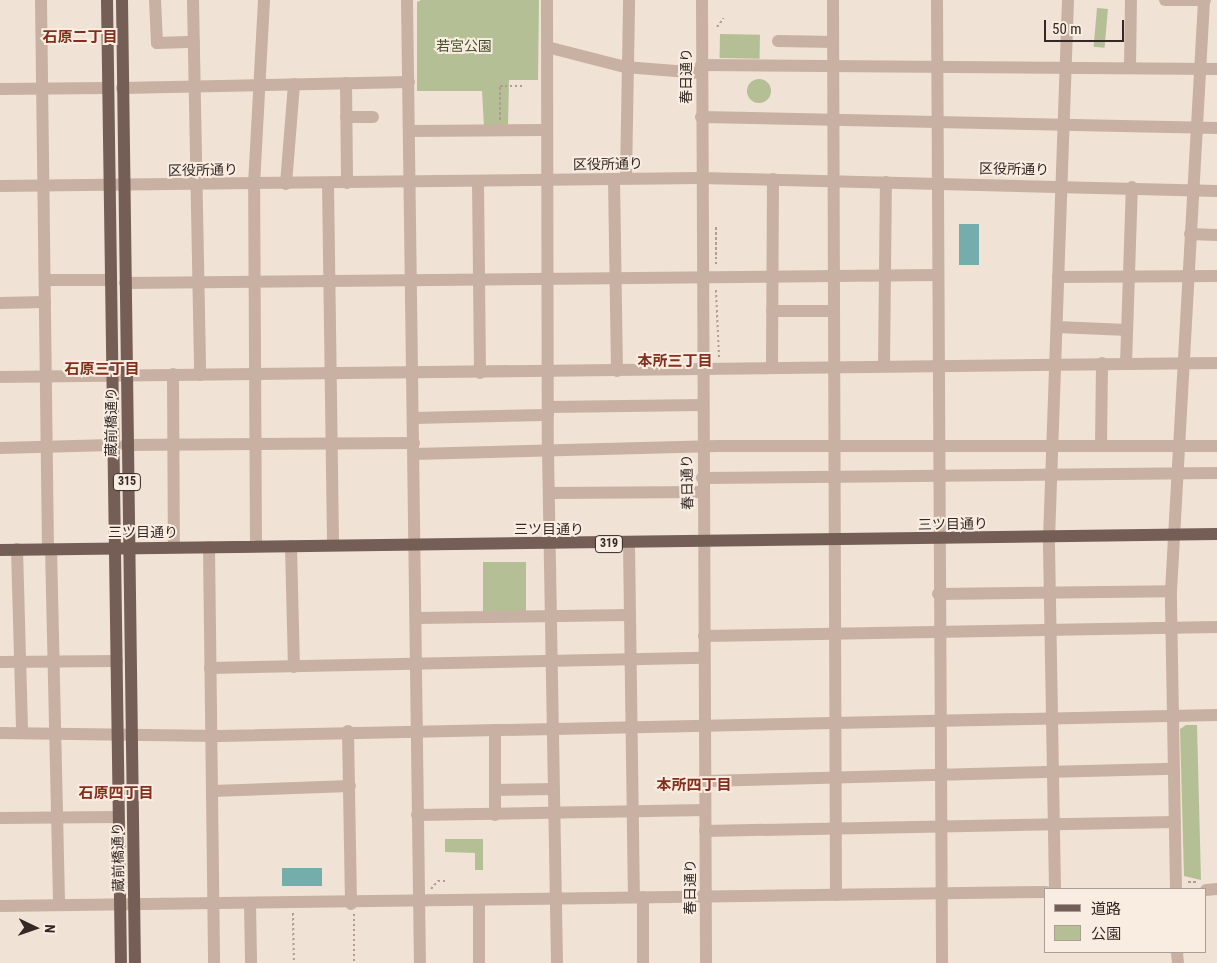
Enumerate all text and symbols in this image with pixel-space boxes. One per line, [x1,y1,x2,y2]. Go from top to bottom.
scale bar [1047,10,1127,42]
text: 50 m [1052,20,1082,38]
district label: 石原二丁目 [43,29,117,47]
park label: 若宮公園 [436,38,492,54]
street label: 春日通り [678,48,694,104]
street label: 区役所通り [573,155,643,173]
street label: 区役所通り [979,160,1049,178]
street label: 区役所通り [168,161,238,179]
district label: 本所三丁目 [638,353,712,371]
district label: 石原三丁目 [65,361,139,379]
street label: 蔵前橋通り [103,387,119,457]
street label: 春日通り [678,454,696,510]
road number: 315 [112,472,142,492]
street label: 三ツ目通り [918,515,988,533]
street label: 三ツ目通り [514,521,584,537]
street label: 三ツ目通り [108,524,178,540]
road number: 319 [594,534,624,554]
district label: 本所四丁目 [657,777,731,795]
district label: 石原四丁目 [79,785,153,803]
street label: 蔵前橋通り [109,822,127,892]
street label: 春日通り [682,859,698,915]
legend [1044,888,1207,953]
text: 道路 [1091,900,1121,918]
north arrow [10,903,60,953]
text: N [42,924,58,933]
text: 公園 [1091,925,1121,943]

